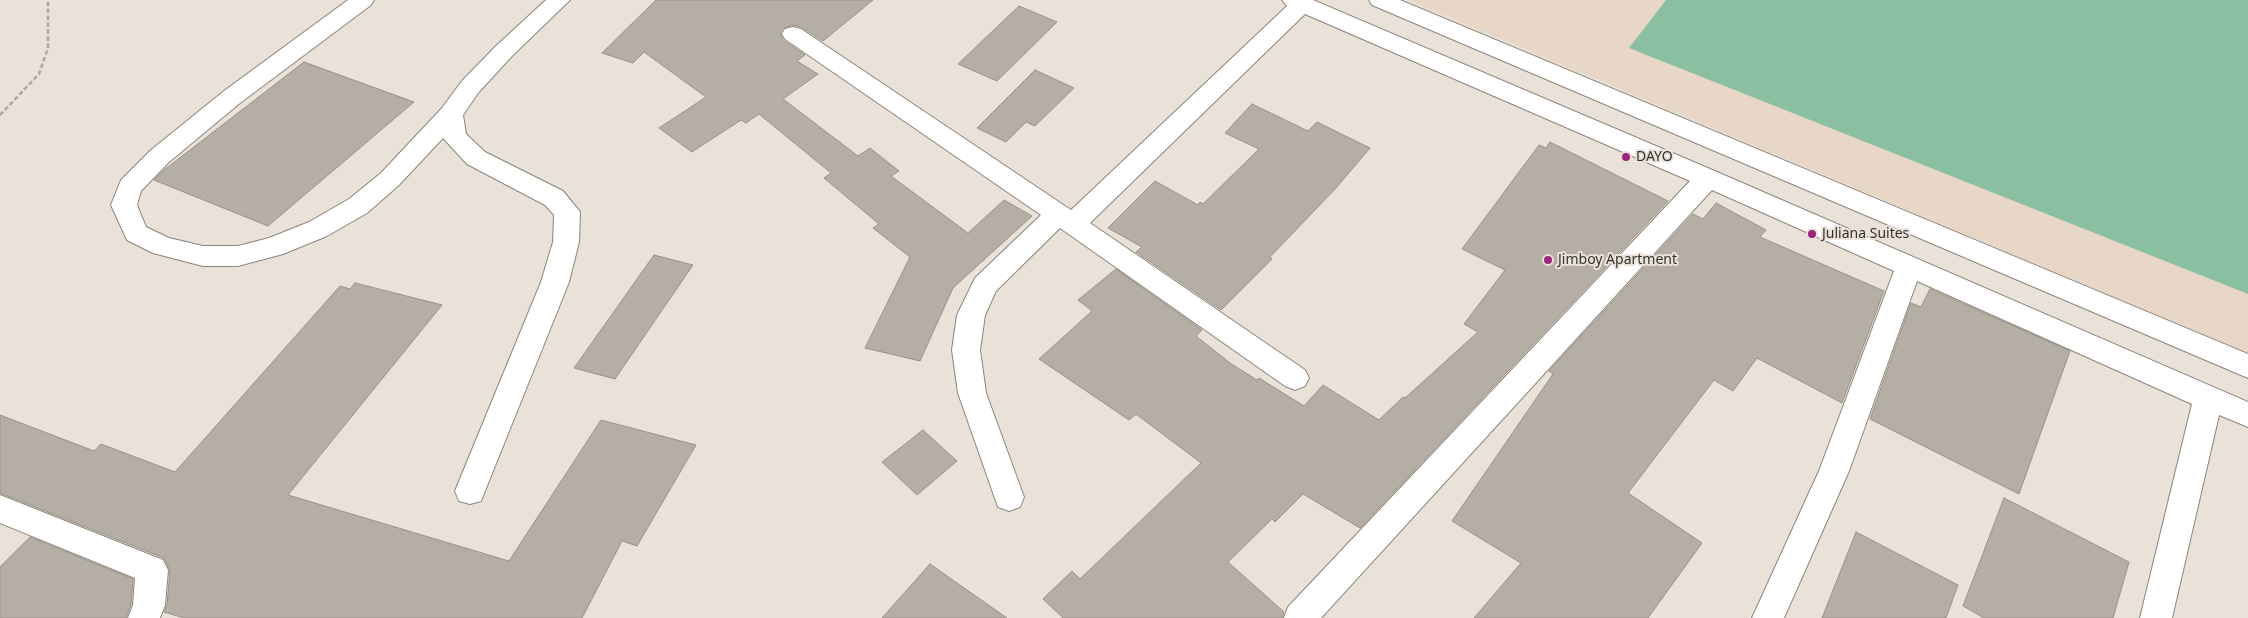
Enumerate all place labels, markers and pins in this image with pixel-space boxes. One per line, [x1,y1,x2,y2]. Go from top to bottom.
place label: DAYO [1636,149,1673,165]
marker: DAYO [1620,151,1632,163]
place label: Juliana Suites [1822,226,1909,242]
marker: Juliana Suites [1806,228,1818,240]
place label: Jimboy Apartment [1558,252,1677,268]
marker: Jimboy Apartment [1542,254,1554,266]

